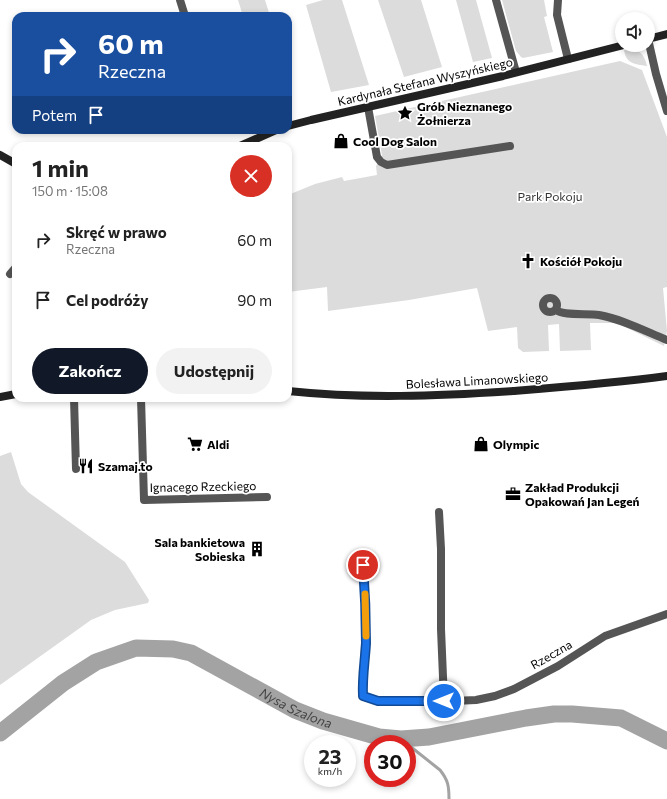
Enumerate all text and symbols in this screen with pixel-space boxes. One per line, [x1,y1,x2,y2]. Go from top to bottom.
map controls [615,12,655,52]
button: sound [615,12,655,52]
text: 60 m [98,26,164,60]
icon: right [32,28,84,80]
street label: Kardynała Stefana Wyszyńskiego [336,54,514,108]
text: Rzeczna [98,60,166,82]
place label: Grób Nieznanego Żołnierza [417,99,512,127]
icon: arrive [85,104,107,126]
place icon: Grób Nieznanego Żołnierza [396,104,414,122]
text: Potem [32,106,77,124]
shop icon: Cool Dog Salon [332,132,350,150]
place label: Cool Dog Salon [353,134,437,148]
text: 1 min [32,153,89,182]
button: close [230,155,272,197]
text: 150 m · 15:08 [32,183,108,199]
park label: Park Pokoju [517,189,583,203]
text: Skręć w prawo [66,223,167,241]
icon: right [32,229,54,251]
text: 60 m [237,231,272,249]
text: Rzeczna [66,241,115,257]
church icon: Kościół Pokoju [519,252,537,270]
place label: Kościół Pokoju [540,254,622,268]
icon: arrive [32,289,54,311]
text: Cel podróży [66,291,149,309]
text: 90 m [237,291,272,309]
button: Zakończ [32,348,148,394]
button: Udostępnij [156,348,272,394]
street label: Bolesława Limanowskiego [405,369,549,391]
supermarket icon: Aldi [186,435,204,453]
shop icon: Olympic [472,435,490,453]
place label: Aldi [207,437,229,451]
place label: Olympic [493,437,540,451]
restaurant icon: Szamaj.to [77,457,95,475]
place label: Szamaj.to [98,459,153,473]
street label: Ignacego Rzeckiego [149,478,257,494]
place label: Zakład Produkcji Opakowań Jan Legeń [525,480,640,509]
office icon: Zakład Produkcji Opakowań Jan Legeń [504,485,522,503]
place label: Sala bankietowa Sobieska [155,535,245,563]
building icon: Sala bankietowa Sobieska [248,540,266,558]
pin [346,548,380,582]
icon: arrive [352,554,374,576]
street label: Rzeczna [528,637,574,671]
position arrow [423,680,465,722]
water label: Nysa Szalona [257,684,334,731]
speed limit sign: 30 [364,735,416,787]
text: 23 [318,744,342,768]
text: km/h [318,765,342,777]

